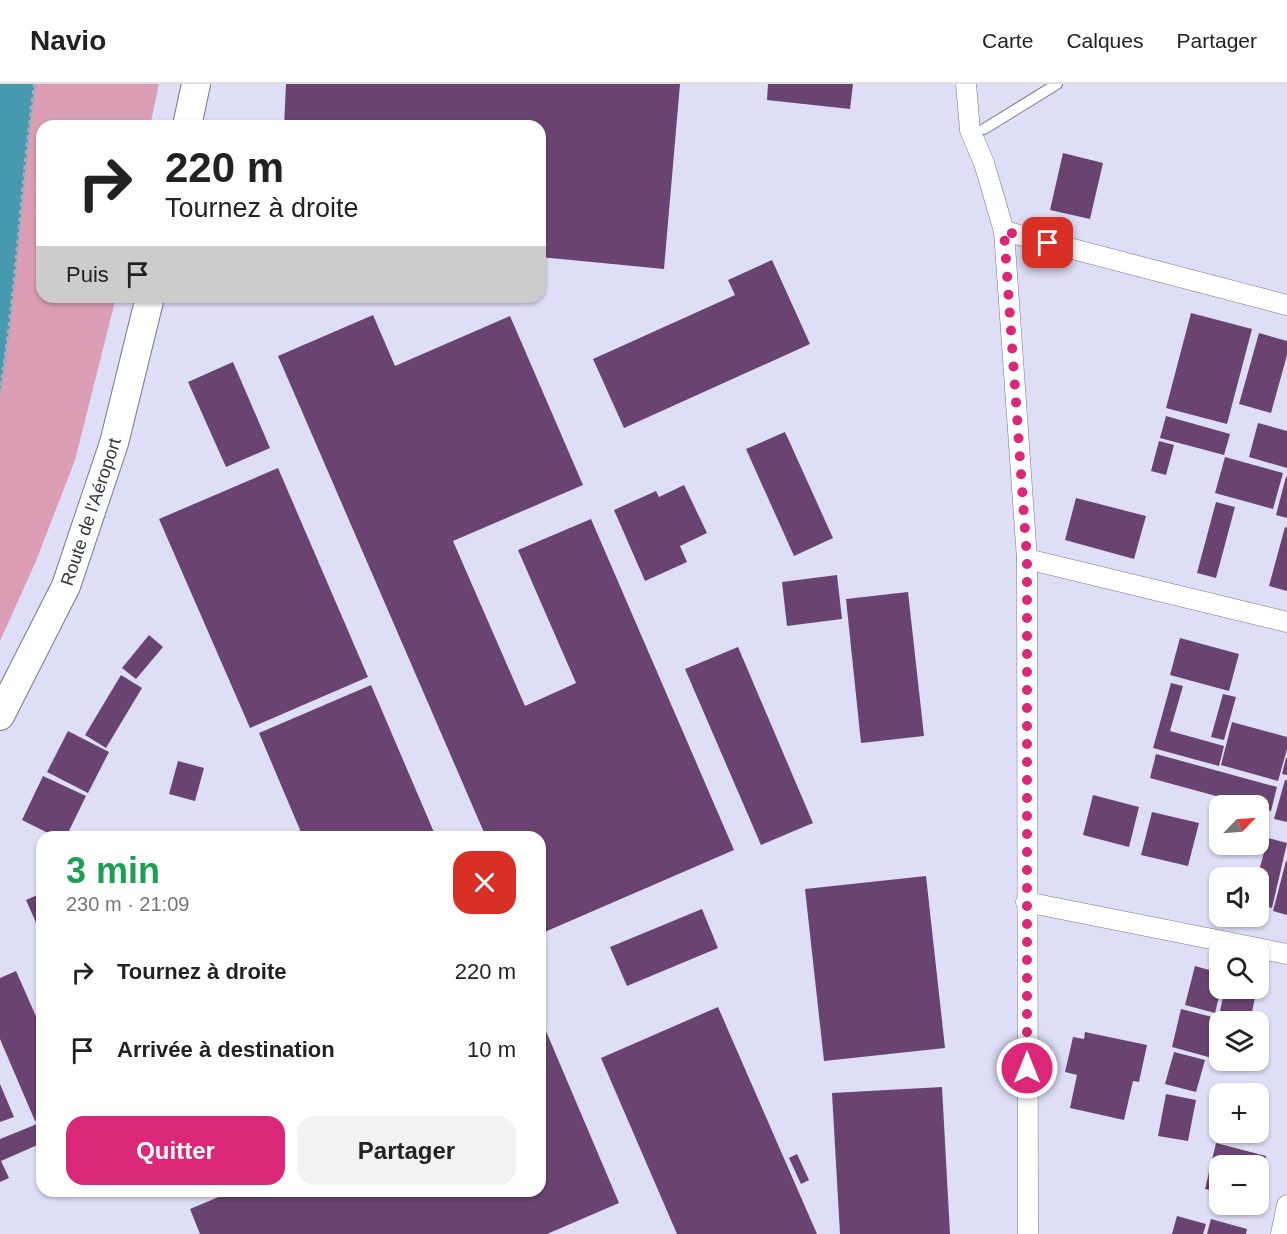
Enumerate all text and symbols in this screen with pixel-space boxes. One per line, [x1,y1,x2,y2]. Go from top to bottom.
text: Navio [30,25,106,56]
text: Carte [982,29,1033,52]
text: Calques [1066,29,1143,52]
text: Partager [1176,29,1257,52]
icon: right [66,144,144,222]
text: 220 m [165,144,284,191]
text: Tournez à droite [165,193,359,223]
pin [1022,217,1073,268]
icon: arrive [1031,226,1064,259]
icon: arrive [121,258,154,291]
text: Puis [66,262,109,287]
street label: Route de l'Aéroport [57,436,125,588]
north arrow [1209,795,1269,855]
map controls [1209,795,1269,1215]
text: 3 min [66,850,160,891]
button: close [453,851,516,914]
button: sound [1209,867,1269,927]
text: 230 m · 21:09 [66,893,189,915]
button: search [1209,939,1269,999]
icon: right [66,956,99,989]
text: Tournez à droite [117,959,287,984]
text: 220 m [455,959,516,984]
button: layers [1209,1011,1269,1071]
icon: arrive [66,1034,99,1067]
position arrow [995,1036,1059,1100]
text: Arrivée à destination [117,1037,335,1062]
text: 10 m [467,1037,516,1062]
button: + [1209,1083,1269,1143]
button: Quitter [66,1116,285,1185]
button: Partager [297,1116,516,1185]
button: − [1209,1155,1269,1215]

